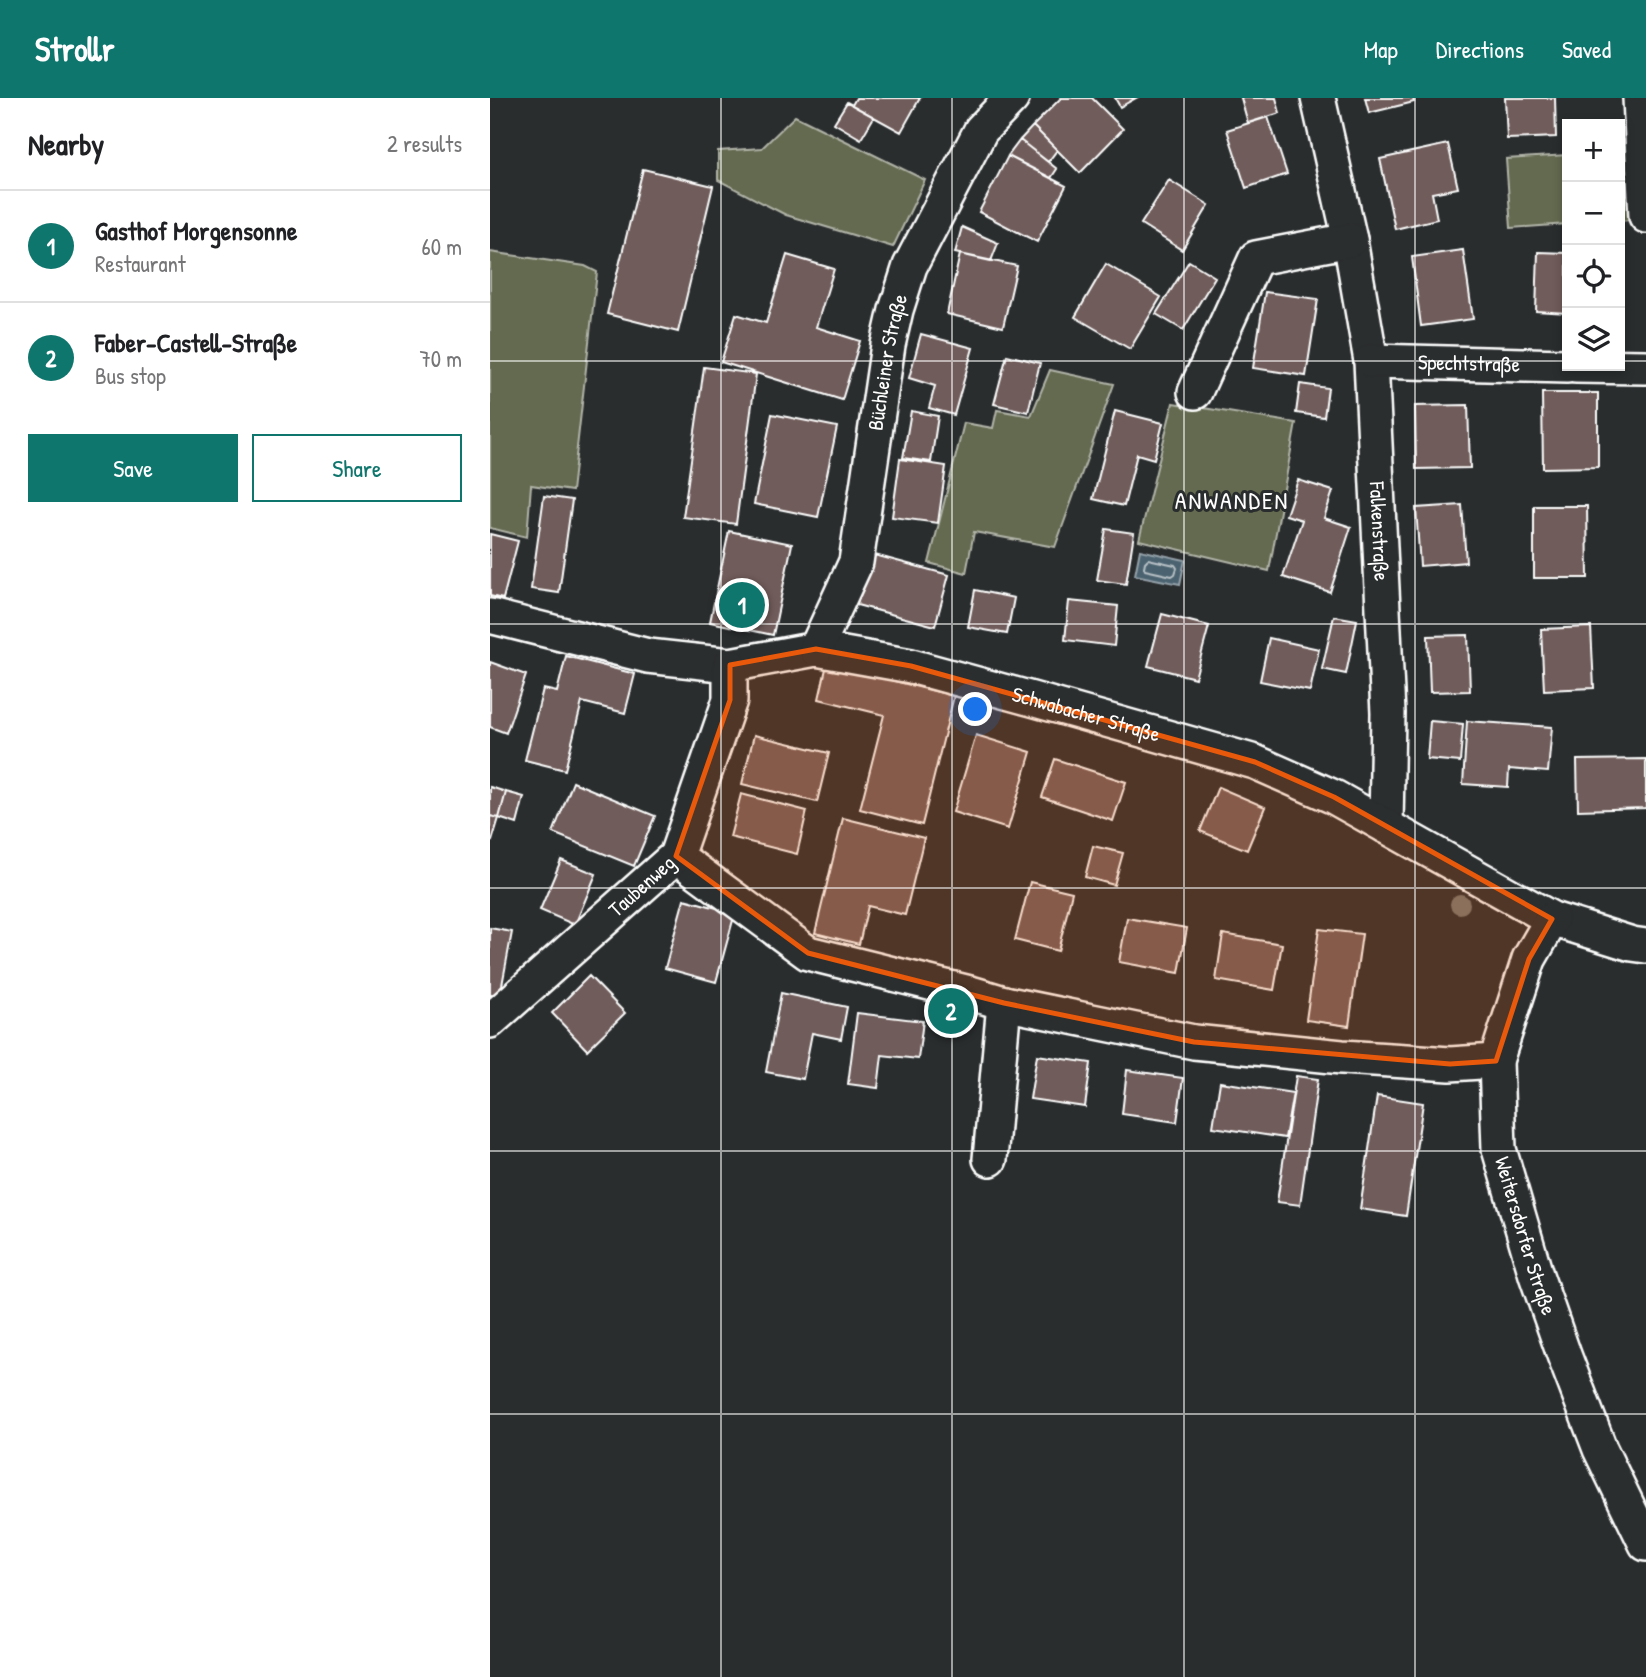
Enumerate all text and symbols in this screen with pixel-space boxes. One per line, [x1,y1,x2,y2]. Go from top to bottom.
text: Strollr [35,27,114,71]
text: Map [1364,33,1398,65]
text: Directions [1436,33,1524,65]
text: Saved [1562,33,1611,65]
map controls [1562,119,1625,371]
button: + [1562,119,1625,182]
text: Nearby [28,124,104,164]
text: 2 results [387,128,462,159]
button: − [1562,182,1625,245]
text: Gasthof Morgensonne [95,213,297,248]
text: 1 [47,231,55,262]
text: 60 m [422,231,462,262]
button: locate [1562,245,1625,308]
text: Restaurant [95,248,186,279]
street label: Büchleiner Straße [861,290,914,432]
button: layers [1562,308,1625,371]
text: Faber-Castell-Straße [95,325,297,360]
text: 2 [46,343,56,374]
text: 70 m [419,343,462,374]
street label: Spechtstraße [1417,347,1521,379]
text: Bus stop [95,360,166,391]
button: Save [28,434,238,502]
button: Share [252,434,462,502]
street label: Falkenstraße [1363,480,1397,582]
district label: ANWANDEN [1175,484,1289,516]
pin: 1 [719,579,765,631]
street label: Schwabacher Straße [1009,679,1163,748]
your location [958,692,992,726]
street label: Taubenweg [602,848,681,923]
pin: 2 [928,985,974,1037]
street label: Weitersdorfer Straße [1488,1153,1564,1319]

